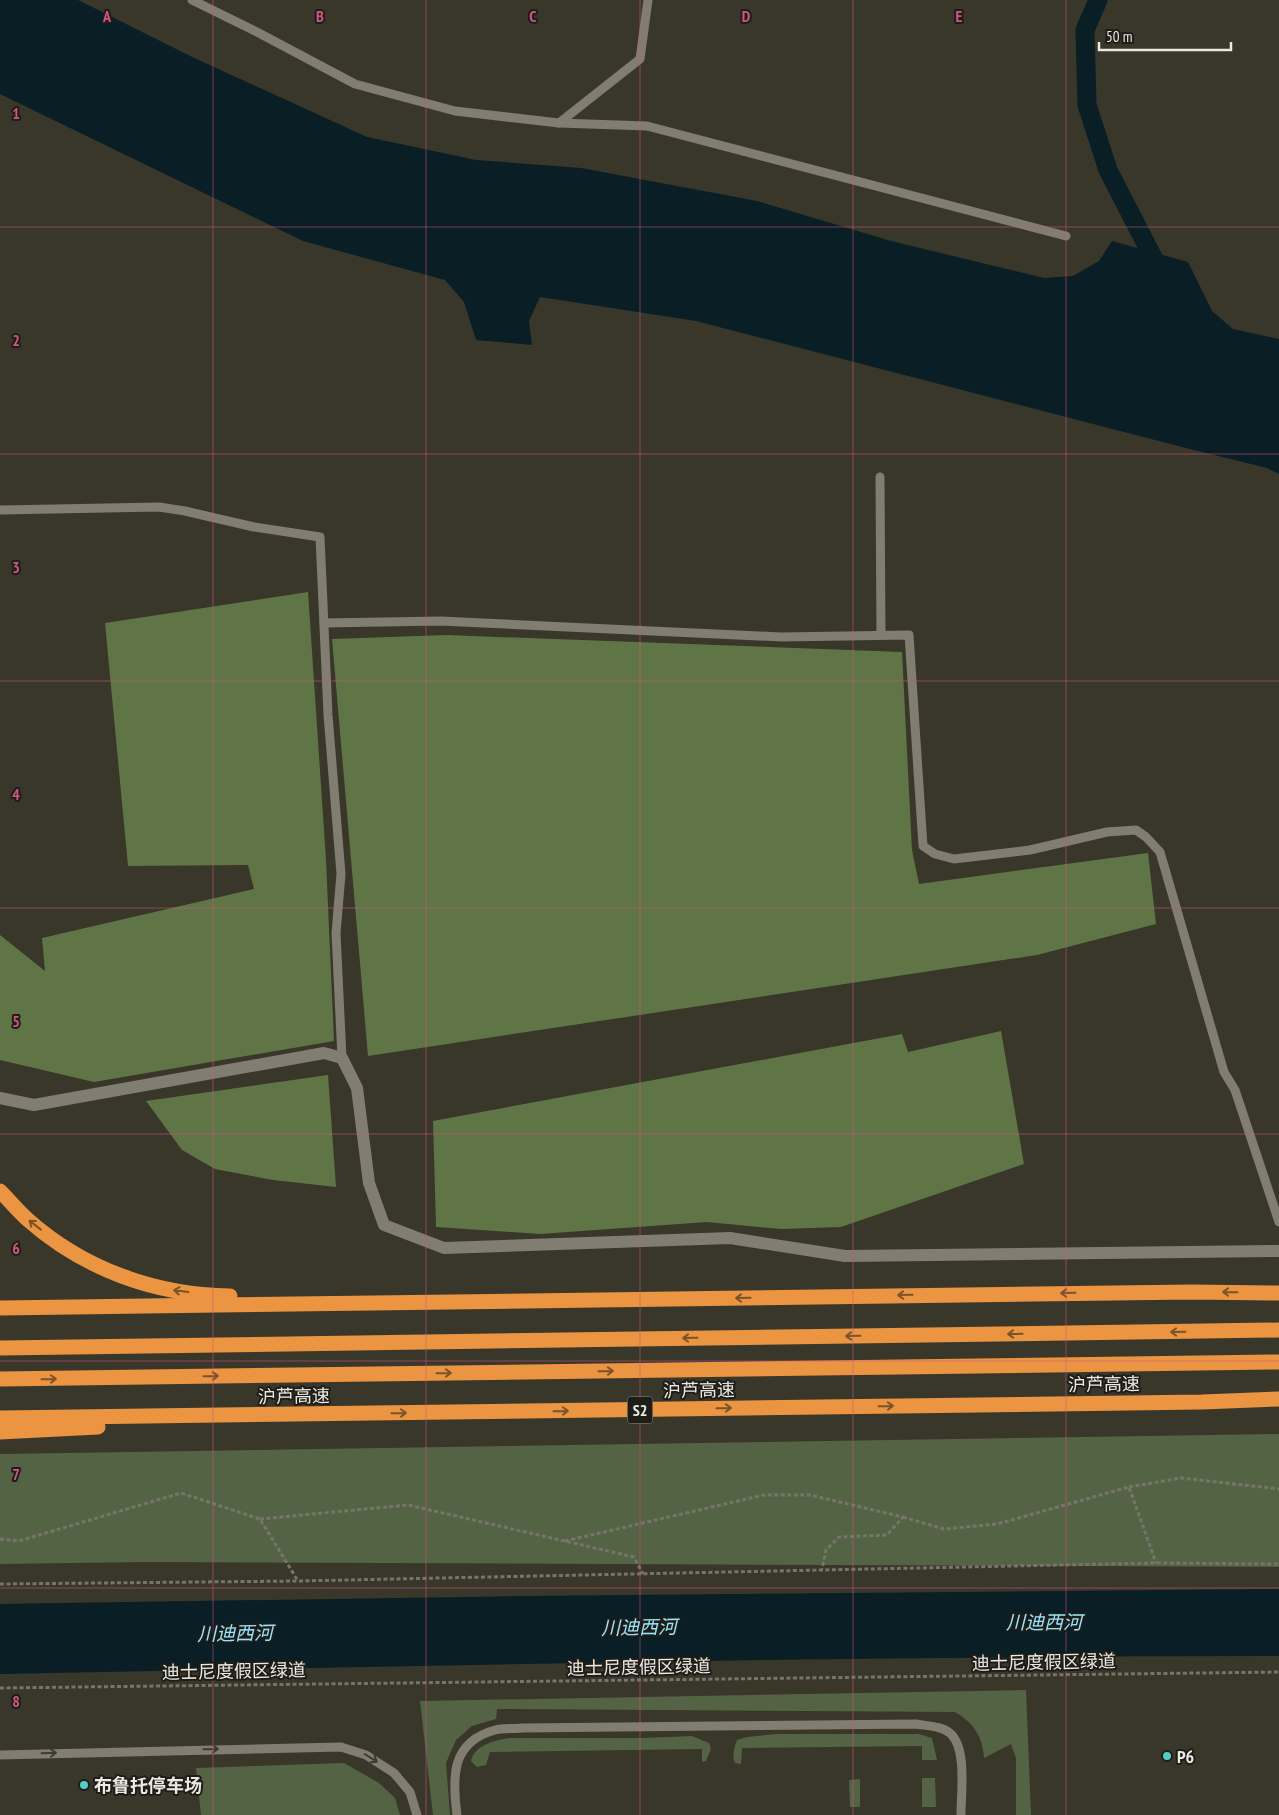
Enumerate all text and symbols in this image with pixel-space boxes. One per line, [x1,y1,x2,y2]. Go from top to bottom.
text: A [102,6,112,26]
text: B [316,6,324,26]
text: C [529,6,537,26]
text: D [742,6,751,26]
text: E [956,6,963,26]
scale bar [1099,20,1232,52]
text: 50 m [1106,27,1132,46]
text: 1 [12,103,20,123]
text: 2 [12,330,20,350]
text: 3 [12,557,20,577]
text: 4 [12,784,20,804]
text: 5 [12,1011,20,1031]
one-way arrow [28,1220,42,1230]
text: 6 [12,1238,20,1258]
one-way arrow [173,1286,189,1296]
one-way arrow [1223,1287,1239,1297]
one-way arrow [1060,1288,1076,1298]
one-way arrow [898,1291,914,1300]
one-way arrow [735,1293,752,1303]
one-way arrow [1170,1327,1186,1337]
one-way arrow [1008,1329,1024,1339]
one-way arrow [845,1331,862,1341]
one-way arrow [683,1334,699,1343]
one-way arrow [598,1366,614,1376]
one-way arrow [435,1368,451,1378]
one-way arrow [202,1371,219,1381]
street label: 沪芦高速 [1068,1372,1140,1396]
one-way arrow [40,1374,56,1383]
street label: 沪芦高速 [663,1378,735,1402]
street label: 沪芦高速 [258,1384,330,1408]
road number: S2 [628,1396,652,1424]
one-way arrow [878,1401,894,1411]
one-way arrow [715,1404,731,1413]
one-way arrow [553,1406,569,1415]
one-way arrow [390,1408,406,1418]
text: 7 [12,1464,20,1484]
water label: 川迪西河 [1006,1610,1086,1634]
water label: 川迪西河 [601,1614,681,1640]
water label: 川迪西河 [197,1620,277,1646]
street label: 迪士尼度假区绿道 [972,1649,1116,1675]
street label: 迪士尼度假区绿道 [567,1654,711,1680]
street label: 迪士尼度假区绿道 [162,1658,306,1684]
text: 8 [12,1691,20,1711]
one-way arrow [202,1744,219,1754]
place label: P6 [1177,1745,1194,1768]
one-way arrow [40,1749,56,1758]
marker: P6 [1161,1750,1173,1762]
one-way arrow [364,1754,378,1764]
place label: 布鲁托停车场 [94,1774,202,1797]
marker: 布鲁托停车场 [78,1779,90,1791]

